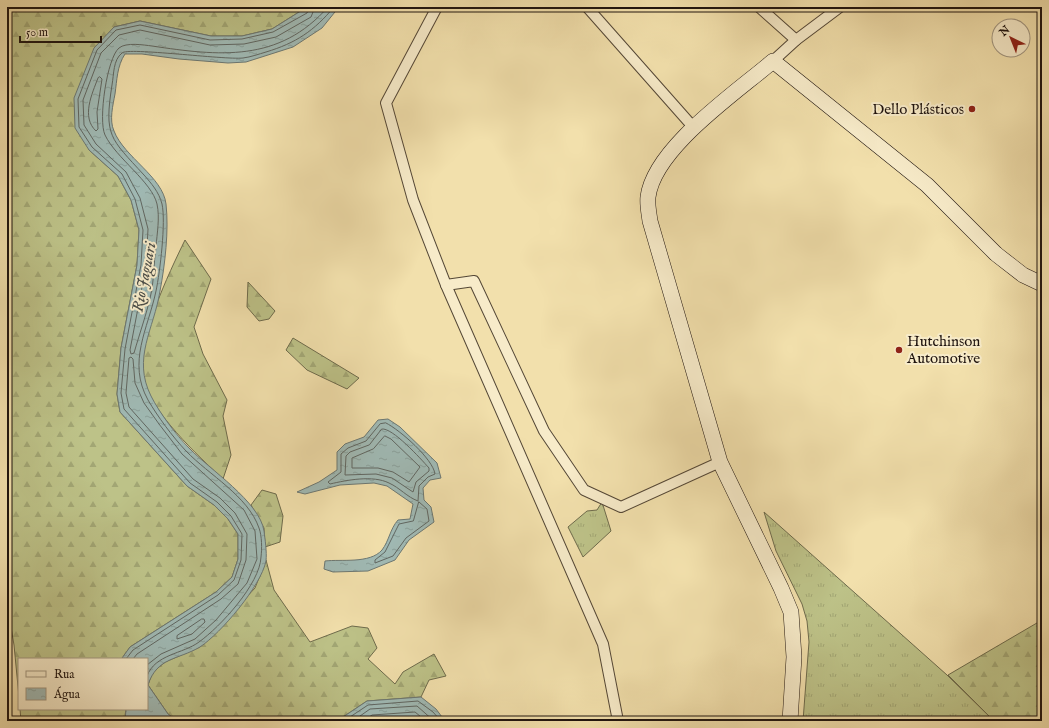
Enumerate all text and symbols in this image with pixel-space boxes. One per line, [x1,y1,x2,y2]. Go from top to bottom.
scale bar [20,18,101,44]
north arrow [991,18,1031,58]
text: N [996,23,1013,40]
text: 50 m [26,25,48,40]
place label: Dello Plásticos [872,100,964,119]
marker: Dello Plásticos [967,104,977,114]
water label: Rio Jaguari [128,240,162,314]
place label: Hutchinson Automotive [906,332,980,368]
marker: Hutchinson Automotive [894,345,904,355]
legend [18,658,148,710]
text: Rua [54,667,75,682]
text: Água [53,686,81,702]

